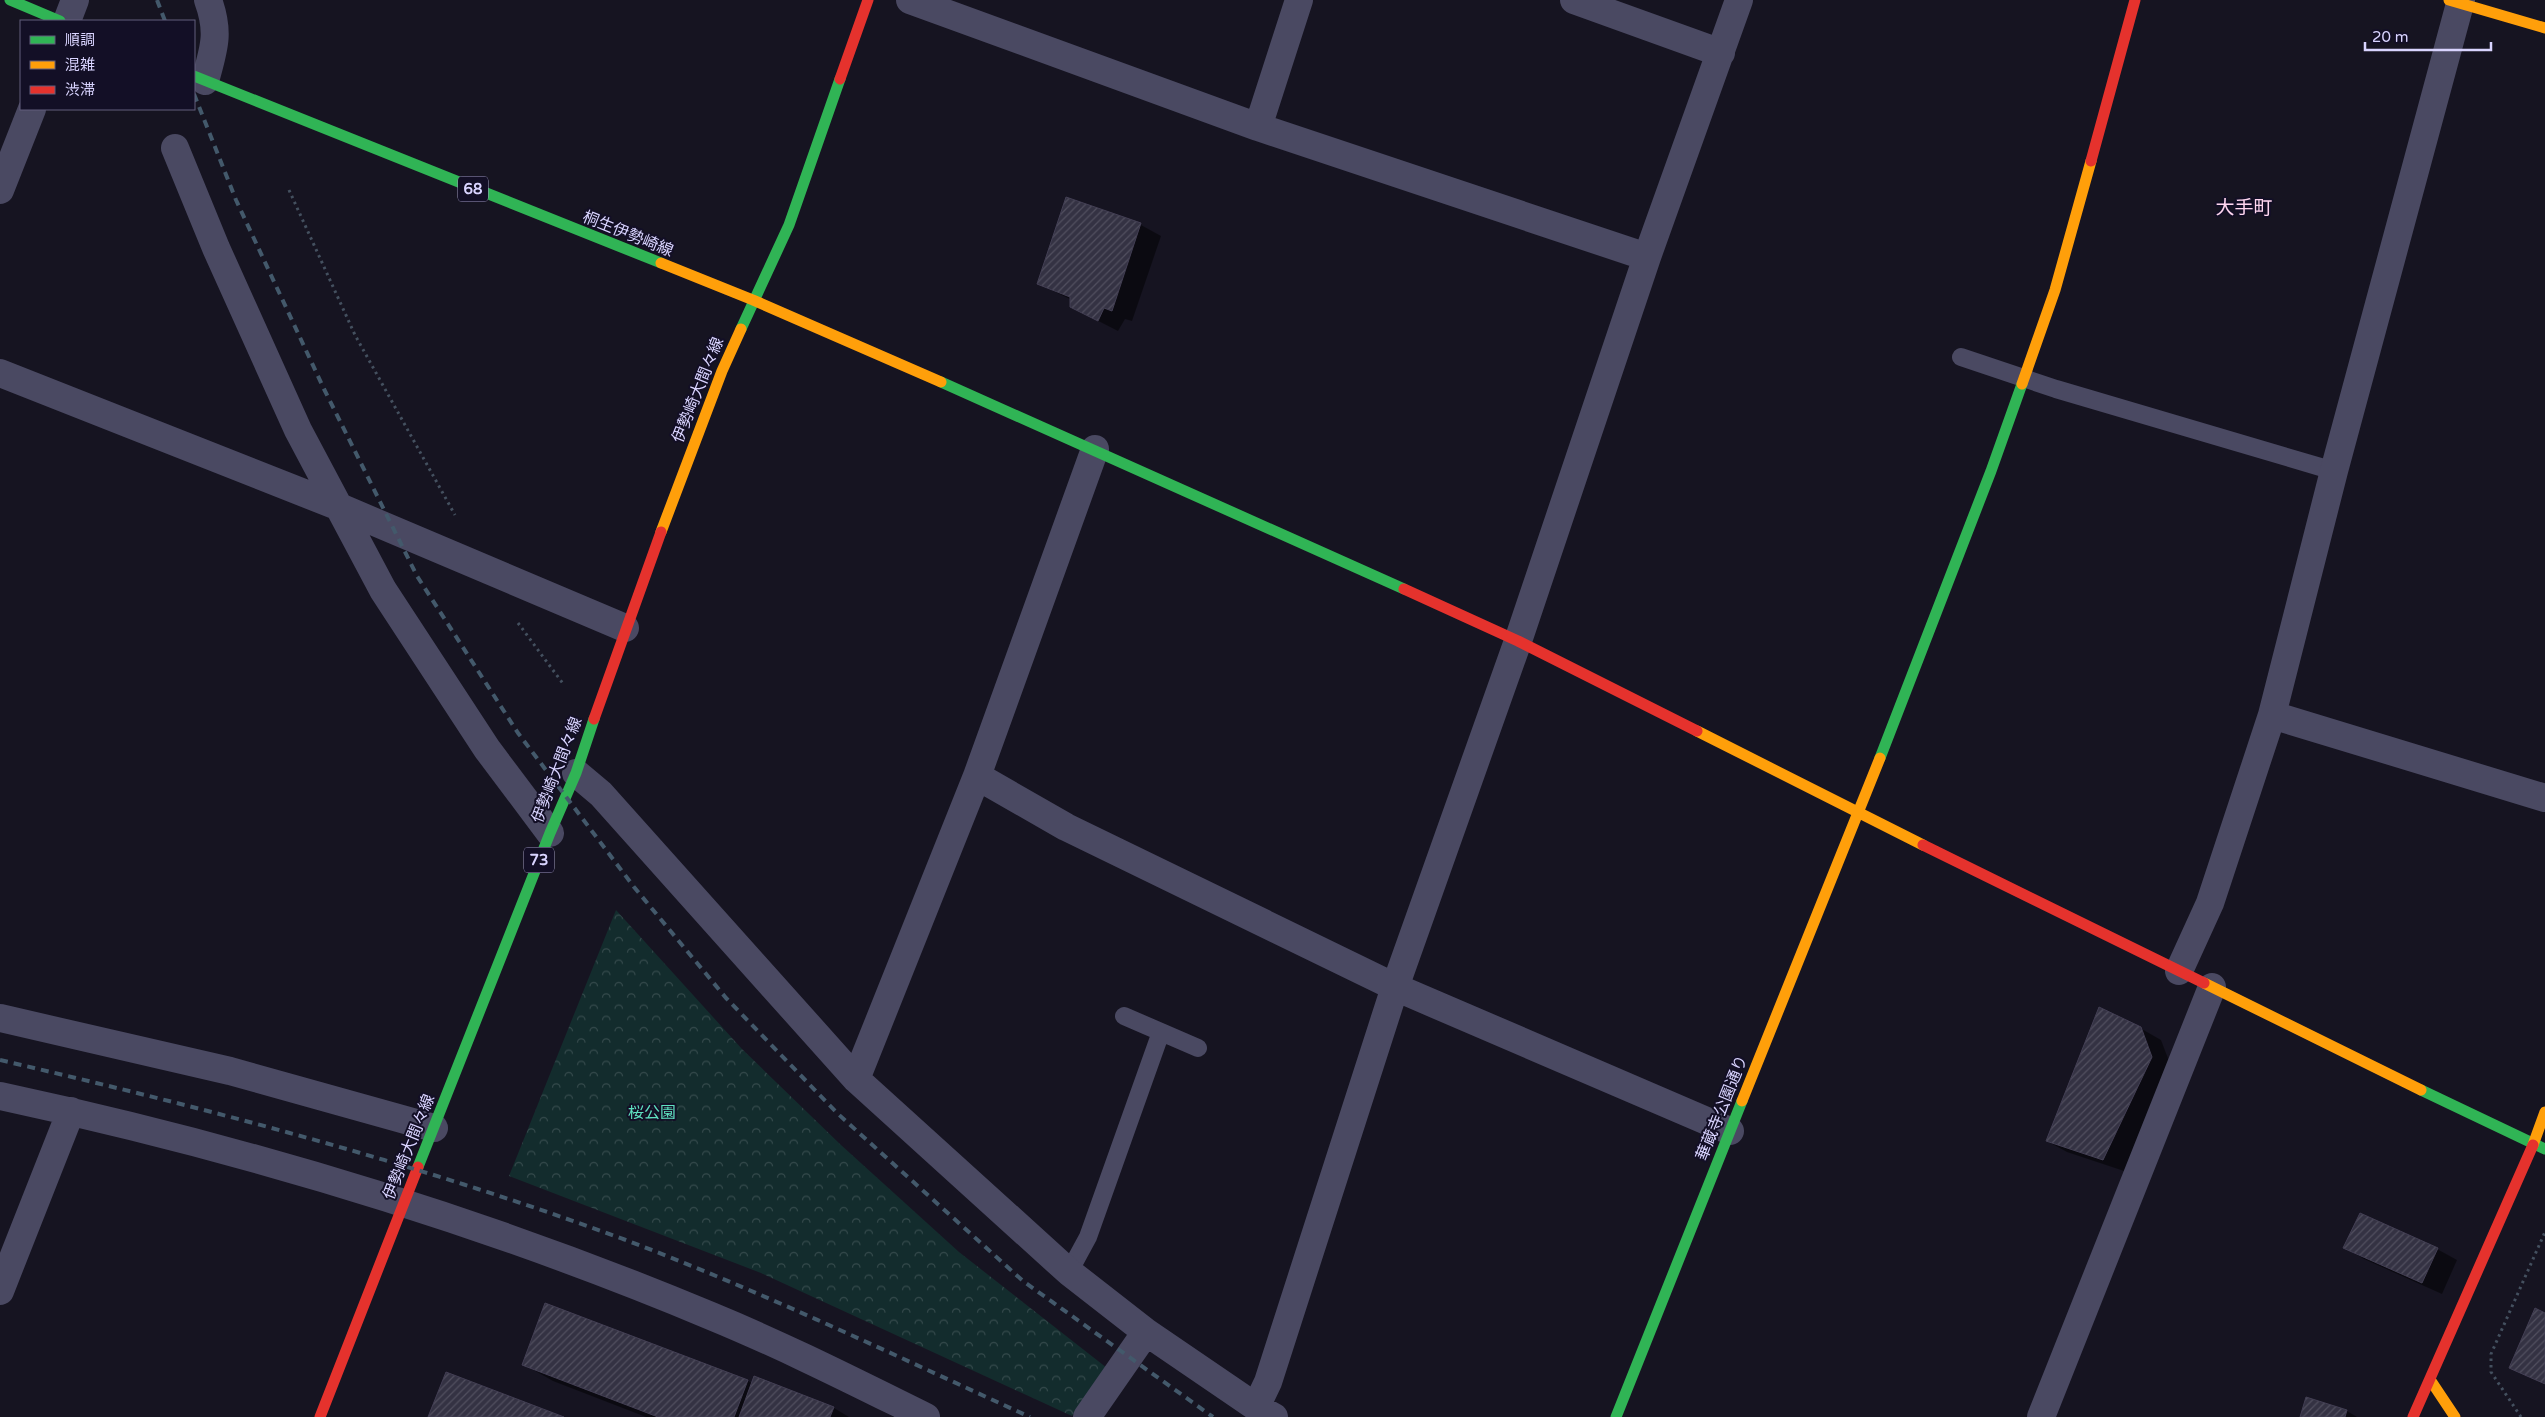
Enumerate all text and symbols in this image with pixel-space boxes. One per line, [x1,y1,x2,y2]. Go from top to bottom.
legend [20,20,195,110]
scale bar [2365,20,2491,52]
text: 20 m [2372,28,2409,46]
text: 順調 [65,31,95,49]
text: 混雑 [65,56,95,74]
text: 渋滞 [65,81,95,99]
road number: 68 [458,176,488,202]
district label: 大手町 [2215,197,2273,219]
street label: 桐生伊勢崎線 [580,207,676,261]
street label: 伊勢崎大間々線 [668,334,728,446]
street label: 伊勢崎大間々線 [528,714,586,826]
road number: 73 [524,848,554,872]
street label: 華蔵寺公園通り [1692,1052,1752,1164]
street label: 伊勢崎大間々線 [379,1091,439,1203]
park label: 桜公園 [628,1103,676,1123]

